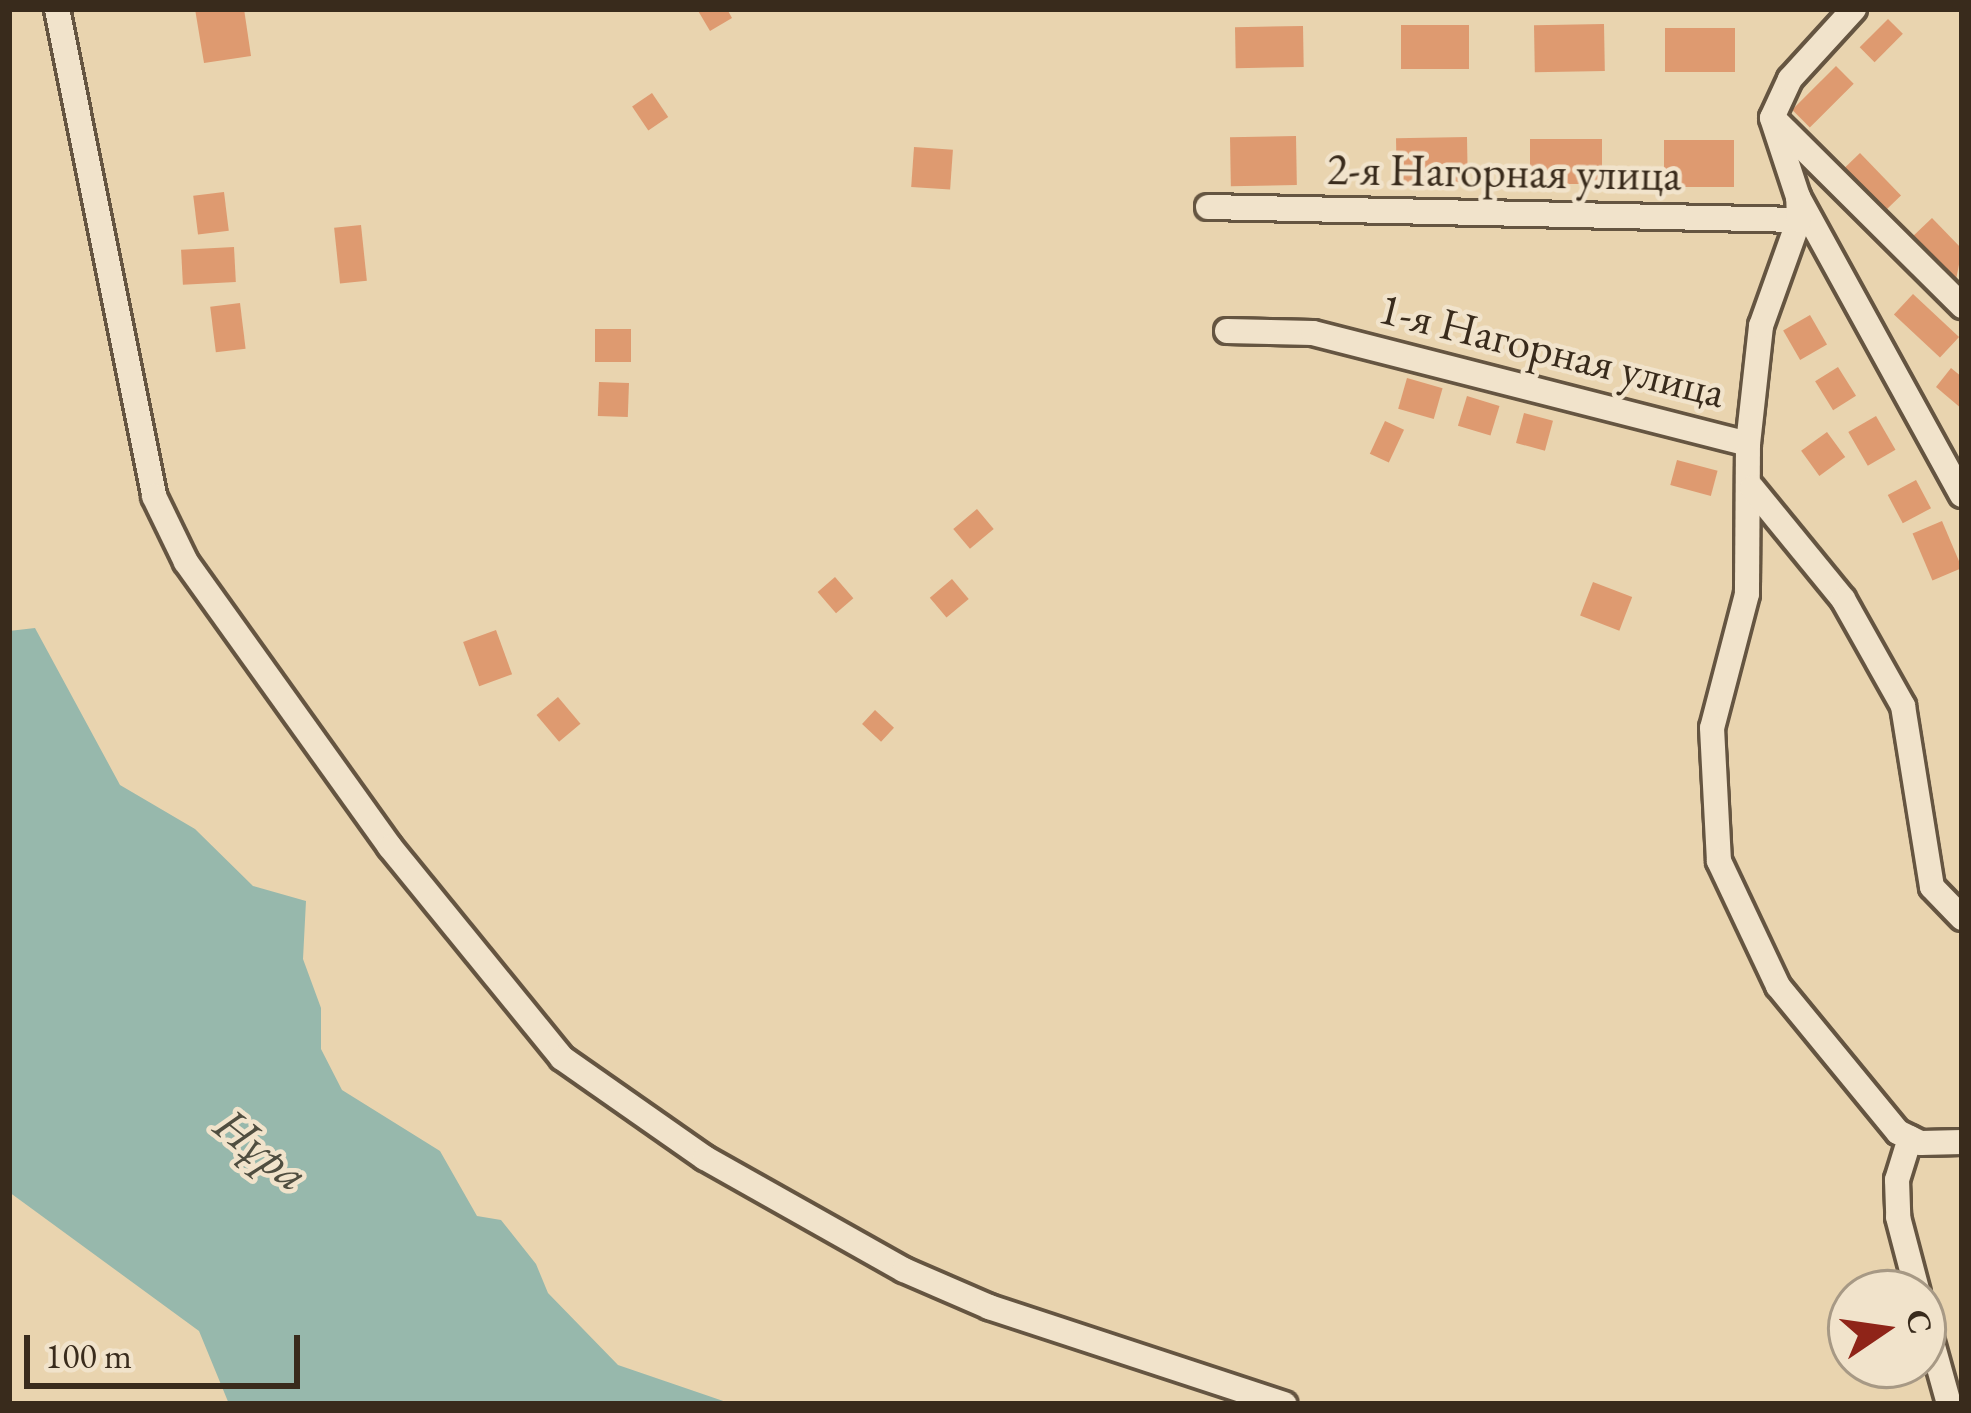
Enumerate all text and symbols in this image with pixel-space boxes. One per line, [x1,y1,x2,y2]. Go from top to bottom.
street label: 2-я Нагорная улица [1326,142,1682,202]
street label: 1-я Нагорная улица [1373,281,1731,419]
water label: Нұра [204,1095,320,1203]
north arrow [1827,1269,1947,1389]
text: С [1896,1305,1943,1338]
scale bar [30,1311,306,1385]
text: 100 m [45,1332,132,1379]

